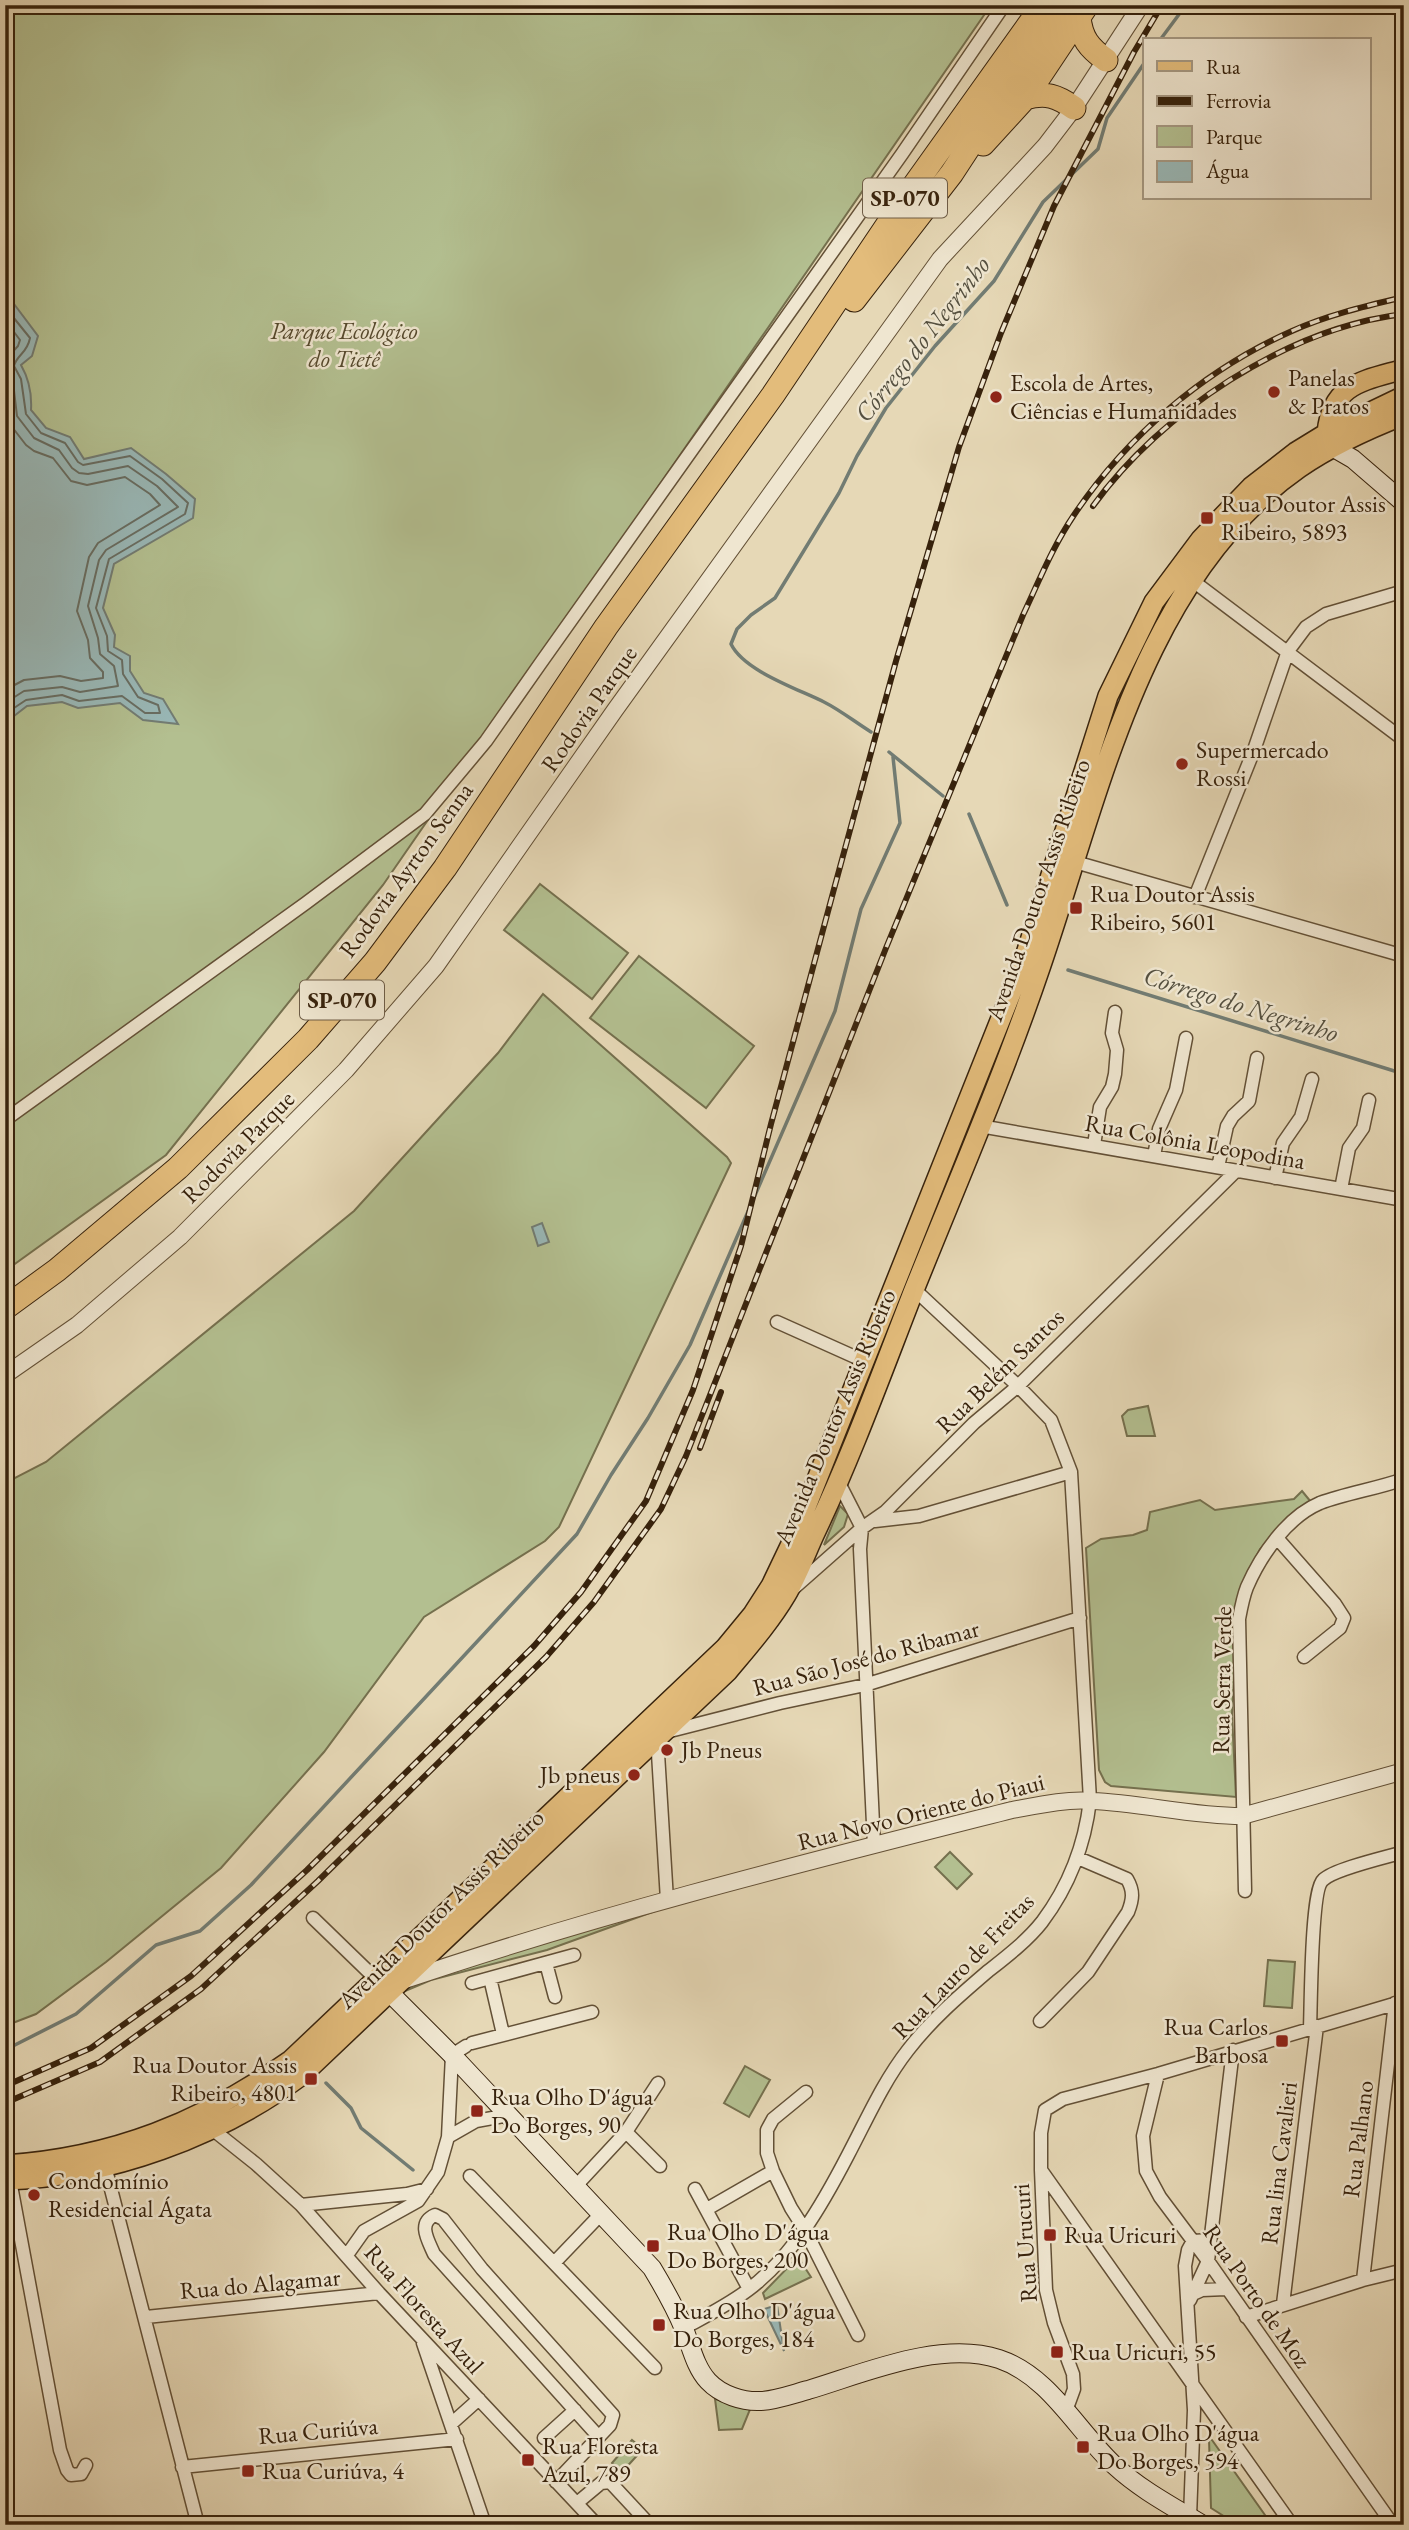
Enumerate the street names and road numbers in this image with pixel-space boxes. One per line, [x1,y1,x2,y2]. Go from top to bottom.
road number: SP-070 [863,178,947,218]
street label: Rodovia Parque [534,639,644,778]
street label: Avenida Doutor Assis Ribeiro [978,755,1097,1026]
street label: Rodovia Ayrton Senna [332,776,480,963]
road number: SP-070 [300,981,384,1020]
street label: Rodovia Parque [174,1083,301,1210]
street label: Rua Colônia Leopodina [1083,1107,1308,1176]
street label: Avenida Doutor Assis Ribeiro [766,1284,903,1550]
street label: Rua Belém Santos [929,1302,1070,1440]
street label: Rua Serra Verde [1205,1606,1238,1754]
street label: Rua São José do Ribamar [749,1612,982,1703]
street label: Rua Novo Oriente do Piaui [794,1766,1048,1857]
street label: Avenida Doutor Assis Ribeiro [330,1802,550,2016]
street label: Rua Lauro de Freitas [885,1886,1040,2045]
street label: Rua Palhano [1335,2078,1380,2199]
street label: Rua lina Cavalieri [1253,2080,1304,2246]
street label: Rua Urucuri [1005,2183,1044,2303]
street label: Rua Porto de Moz [1196,2218,1318,2374]
street label: Rua Floresta Azul [358,2237,491,2380]
street label: Rua do Alagamar [178,2261,342,2306]
street label: Rua Curiúva [257,2410,380,2451]

